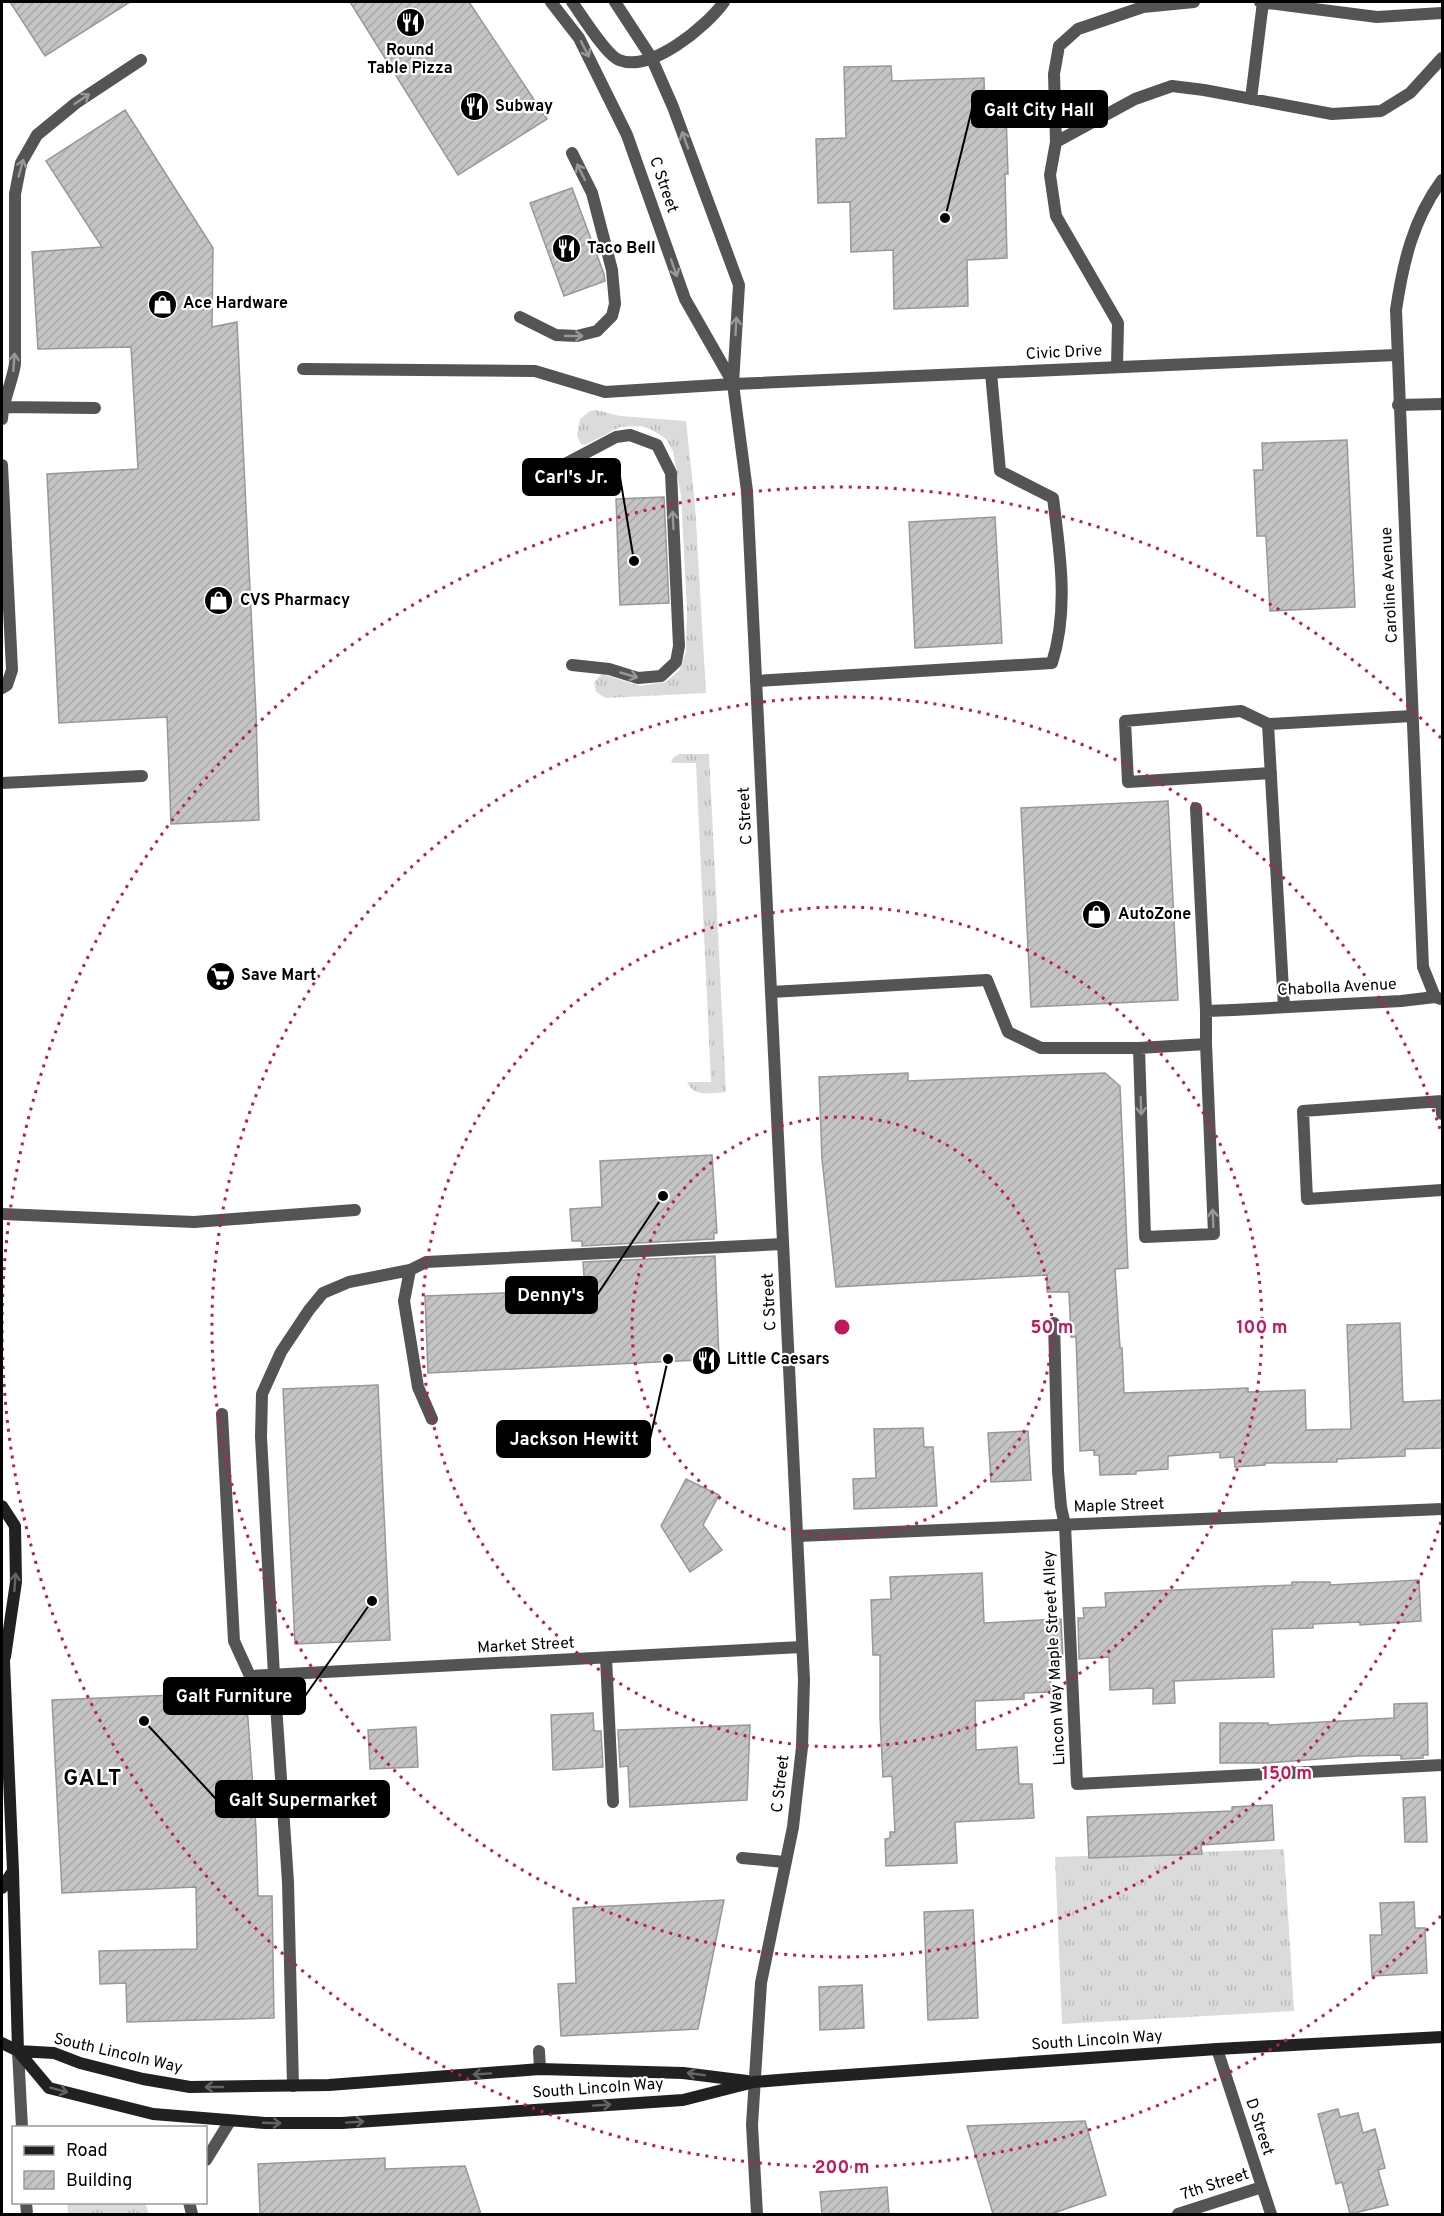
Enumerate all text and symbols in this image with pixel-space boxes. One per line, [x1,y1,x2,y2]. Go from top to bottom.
restaurant icon: Round Table Pizza [394,7,426,39]
one-way arrow [579,40,591,58]
place label: Round Table Pizza [367,41,453,79]
restaurant icon: Subway [458,91,490,123]
callout: Galt City Hall [972,91,1107,127]
one-way arrow [74,92,91,105]
place label: Subway [495,97,553,117]
text: Galt City Hall [984,100,1094,123]
one-way arrow [679,132,690,150]
street label: C Street [644,154,682,216]
one-way arrow [16,159,27,178]
one-way arrow [575,163,587,181]
restaurant icon: Taco Bell [550,233,582,265]
place label: Taco Bell [587,239,656,259]
one-way arrow [670,258,681,277]
shop icon: Ace Hardware [146,288,178,320]
place label: Ace Hardware [183,294,288,314]
one-way arrow [731,316,742,336]
one-way arrow [563,330,583,342]
street label: Civic Drive [1025,341,1103,365]
one-way arrow [9,353,20,373]
callout: Carl's Jr. [523,459,620,495]
text: Carl's Jr. [534,467,608,490]
one-way arrow [668,510,679,530]
street label: Caroline Avenue [1377,526,1403,644]
shop icon: CVS Pharmacy [203,585,235,617]
place label: CVS Pharmacy [240,591,350,611]
one-way arrow [619,670,638,681]
street label: C Street [734,786,758,846]
shop icon: AutoZone [1081,899,1113,931]
place label: AutoZone [1118,905,1191,925]
supermarket icon: Save Mart [204,960,236,992]
place label: Save Mart [241,966,316,986]
street label: Chabolla Avenue [1277,975,1397,1001]
one-way arrow [1135,1096,1146,1116]
one-way arrow [1208,1208,1219,1228]
street label: C Street [758,1272,782,1332]
callout: Denny's [506,1277,597,1313]
text: Denny's [517,1285,585,1308]
centre of rings [832,1317,852,1337]
text: 50 m [1030,1317,1074,1340]
text: 100 m [1236,1317,1288,1340]
restaurant icon: Little Caesars [690,1344,722,1376]
place label: Little Caesars [727,1350,830,1370]
callout: Jackson Hewitt [497,1421,650,1457]
text: Jackson Hewitt [509,1429,639,1452]
street label: Maple Street [1073,1494,1165,1518]
street label: Lincon Way Maple Street Alley [1039,1550,1071,1766]
one-way arrow [10,1573,21,1593]
street label: Market Street [477,1633,575,1659]
callout: Galt Furniture [164,1678,305,1714]
text: Galt Furniture [176,1686,292,1709]
street label: C Street [768,1754,794,1814]
text: 150 m [1262,1763,1312,1786]
district label: GALT [63,1766,123,1793]
callout: Galt Supermarket [216,1781,389,1817]
text: Galt Supermarket [229,1790,377,1813]
street label: South Lincoln Way [1031,2026,1163,2056]
street label: South Lincoln Way [52,2029,184,2079]
one-way arrow [472,2068,492,2079]
one-way arrow [687,2069,707,2080]
street label: South Lincoln Way [532,2074,664,2104]
one-way arrow [204,2081,224,2093]
one-way arrow [49,2085,68,2097]
street label: D Street [1240,2096,1278,2158]
one-way arrow [591,2099,611,2110]
one-way arrow [344,2116,364,2127]
one-way arrow [261,2118,281,2129]
legend [12,2126,207,2204]
text: Road [66,2140,108,2163]
text: 200 m [814,2157,870,2180]
street label: 7th Street [1178,2165,1252,2205]
text: Building [66,2170,132,2193]

